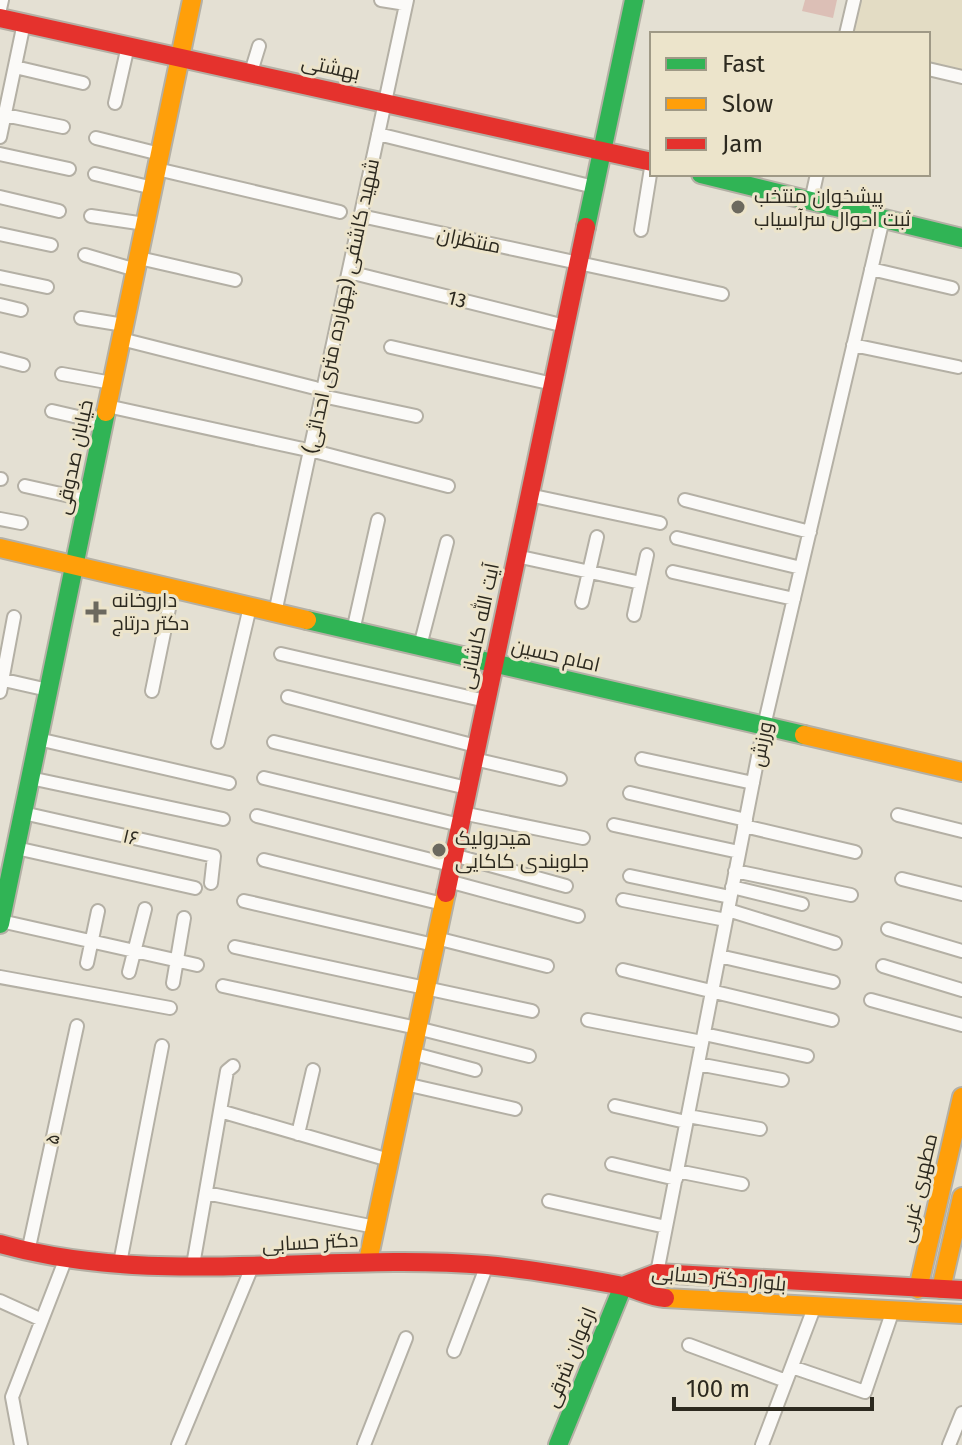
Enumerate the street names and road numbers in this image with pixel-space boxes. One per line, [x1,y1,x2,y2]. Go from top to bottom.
street label: بهشتی [299,49,363,86]
street label: شهید کاشفی (چهارده متری احداثی) [298,156,385,456]
street label: منتظران [435,222,503,259]
street label: 13 [445,285,469,313]
street label: خیابان صدوقی [50,397,99,517]
street label: آیت الله کاشانی [453,560,505,691]
street label: امام حسین [509,633,603,679]
street label: ورزش [745,719,778,769]
street label: ۱۶ [121,824,141,850]
street label: ۵ [39,1131,65,1147]
street label: مطهری غربی [894,1131,943,1245]
street label: دکتر حسابی [261,1227,359,1258]
street label: بلوار دکتر حسابی [650,1260,788,1297]
street label: ارغوان شرقی [539,1303,602,1411]

